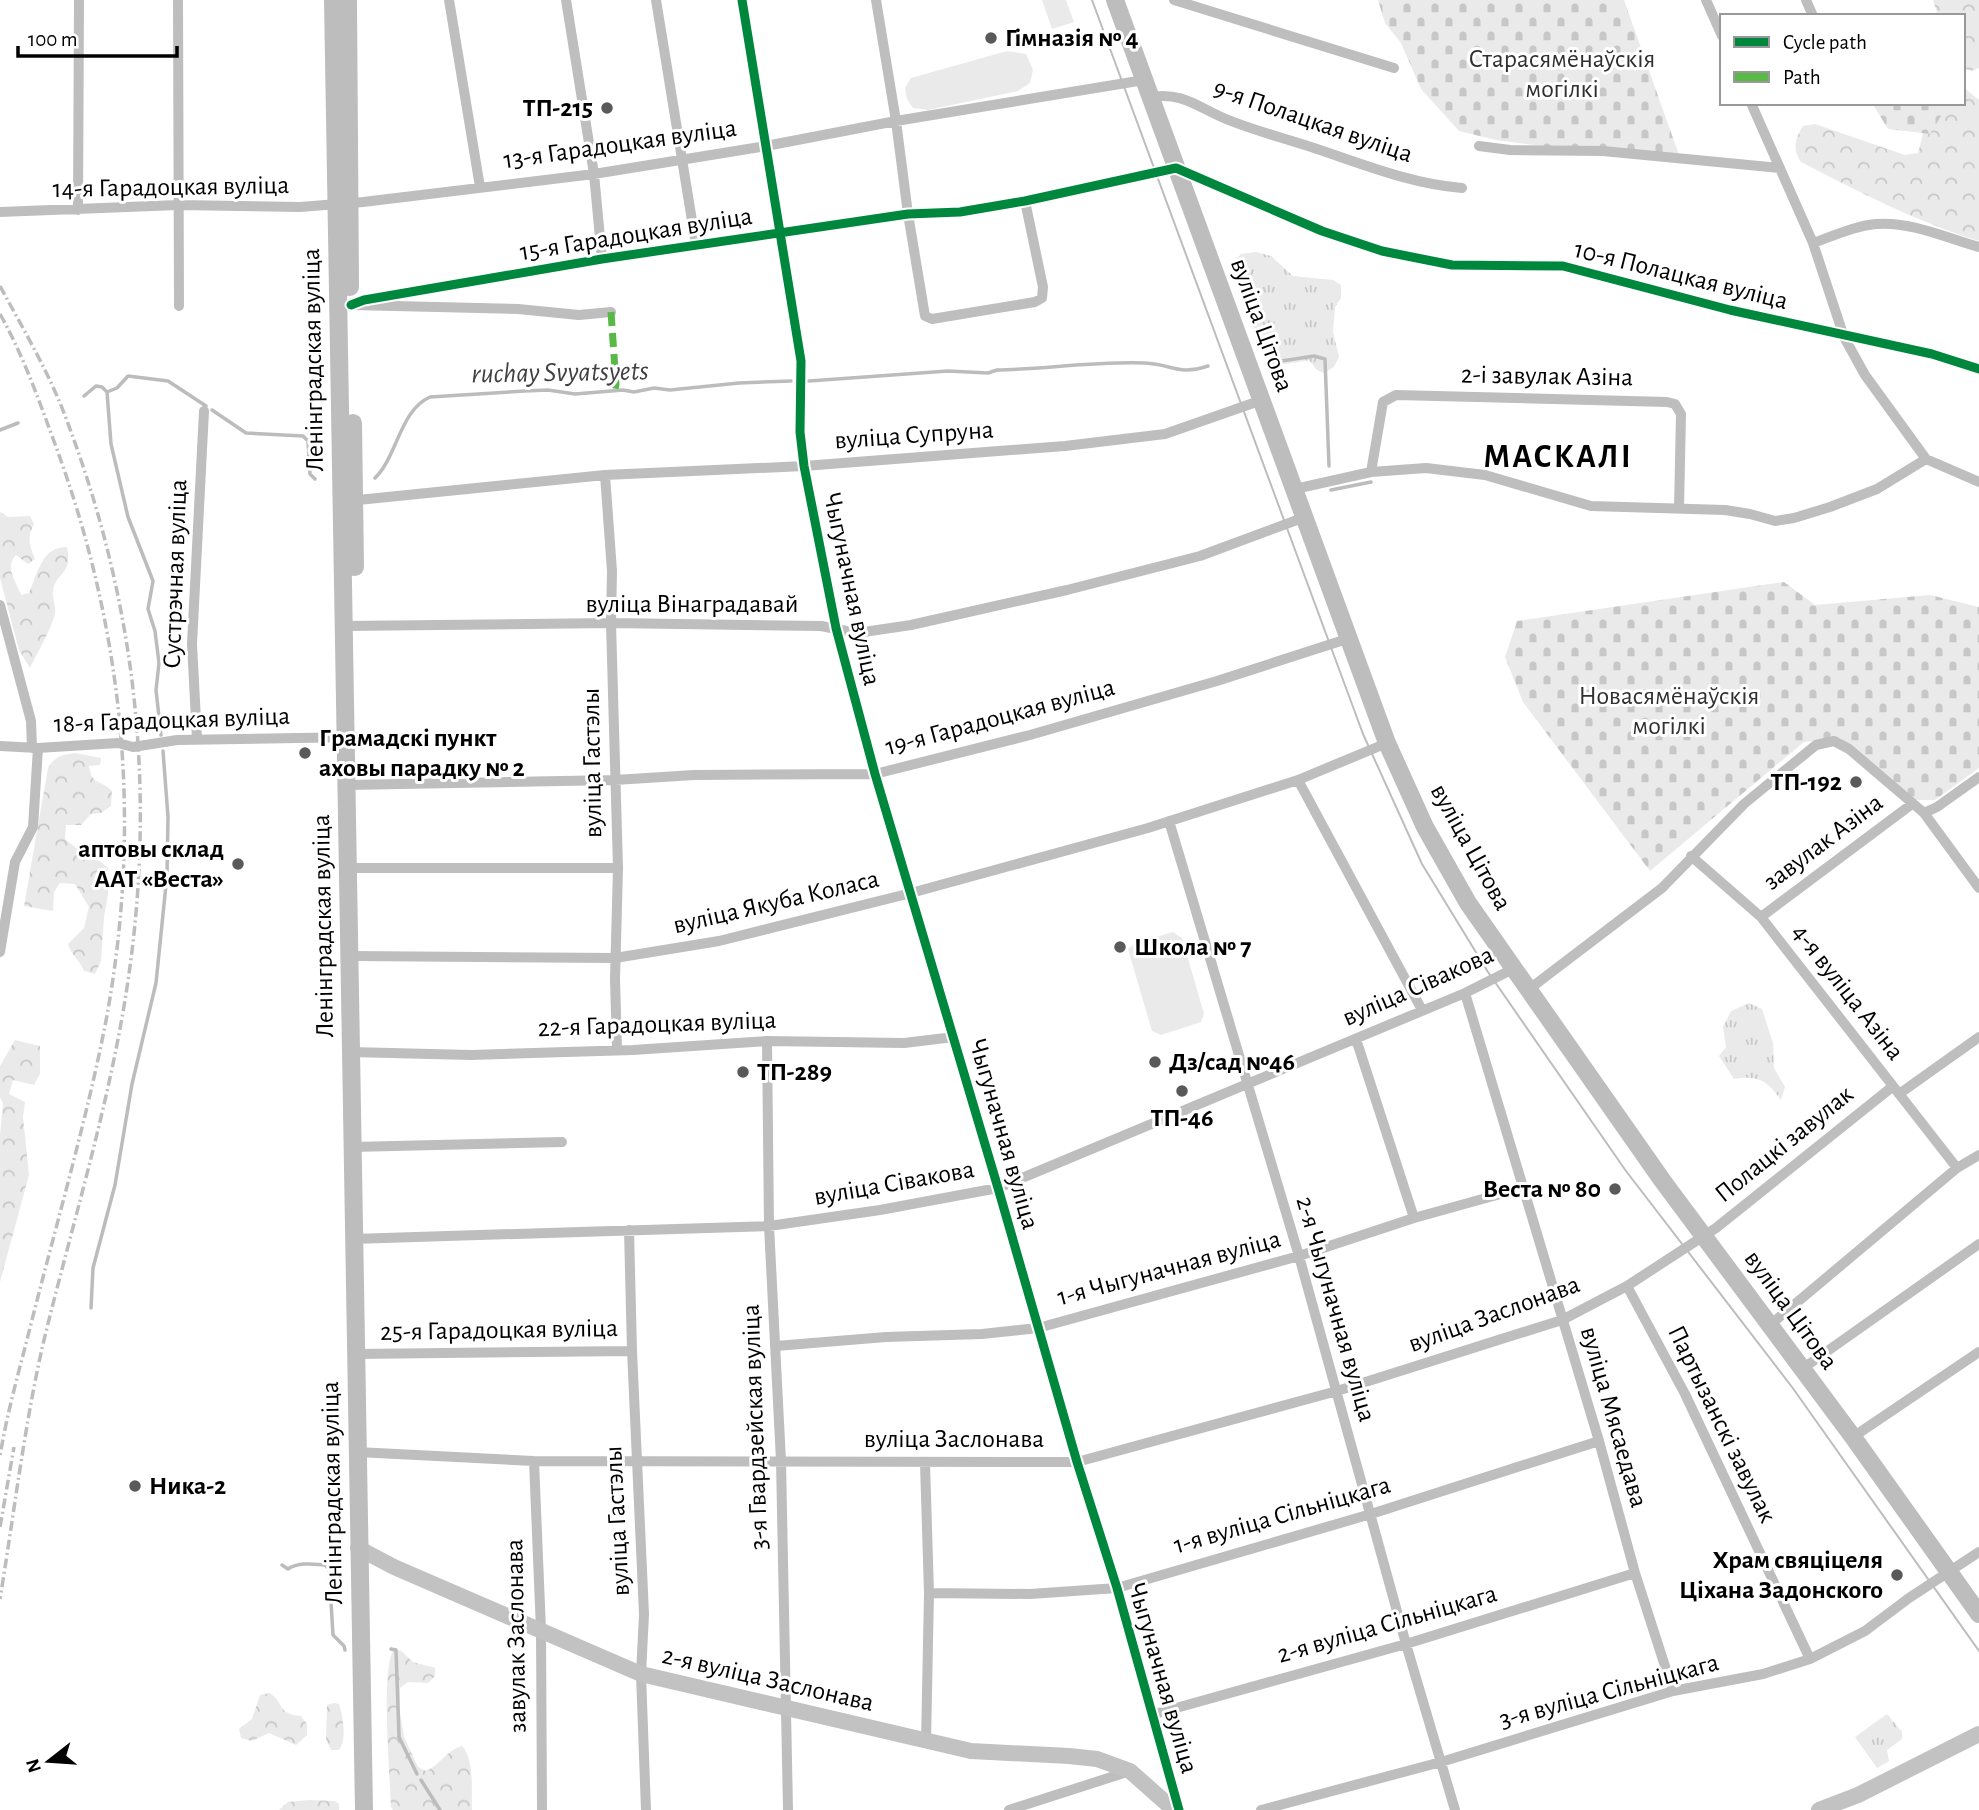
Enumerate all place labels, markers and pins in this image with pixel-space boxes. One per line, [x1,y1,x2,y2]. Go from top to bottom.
place label: Гімназія № 4 [1005,25,1139,51]
marker: Гімназія № 4 [983,30,999,46]
place label: ТП-215 [523,95,593,121]
marker: ТП-215 [599,100,615,116]
place label: Грамадскі пункт аховы парадку № 2 [319,725,525,781]
marker: Грамадскі пункт аховы парадку № 2 [297,745,313,761]
place label: ТП-192 [1770,769,1842,795]
marker: ТП-192 [1848,774,1864,790]
place label: аптовы склад ААТ «Веста» [78,836,224,892]
marker: аптовы склад ААТ «Веста» [230,856,246,872]
place label: Школа № 7 [1134,934,1251,960]
marker: Школа № 7 [1112,939,1128,955]
place label: Дз/сад №46 [1169,1049,1295,1075]
marker: Дз/сад №46 [1147,1054,1163,1070]
place label: ТП-289 [757,1059,832,1085]
marker: ТП-289 [735,1064,751,1080]
marker: ТП-46 [1174,1083,1190,1099]
place label: ТП-46 [1150,1105,1214,1131]
place label: Веста № 80 [1483,1176,1601,1202]
marker: Веста № 80 [1607,1181,1623,1197]
place label: Ника-2 [149,1473,226,1499]
marker: Ника-2 [127,1478,143,1494]
place label: Храм свяціцеля Ціхана Задонского [1679,1547,1883,1603]
marker: Храм свяціцеля Ціхана Задонского [1889,1567,1905,1583]

